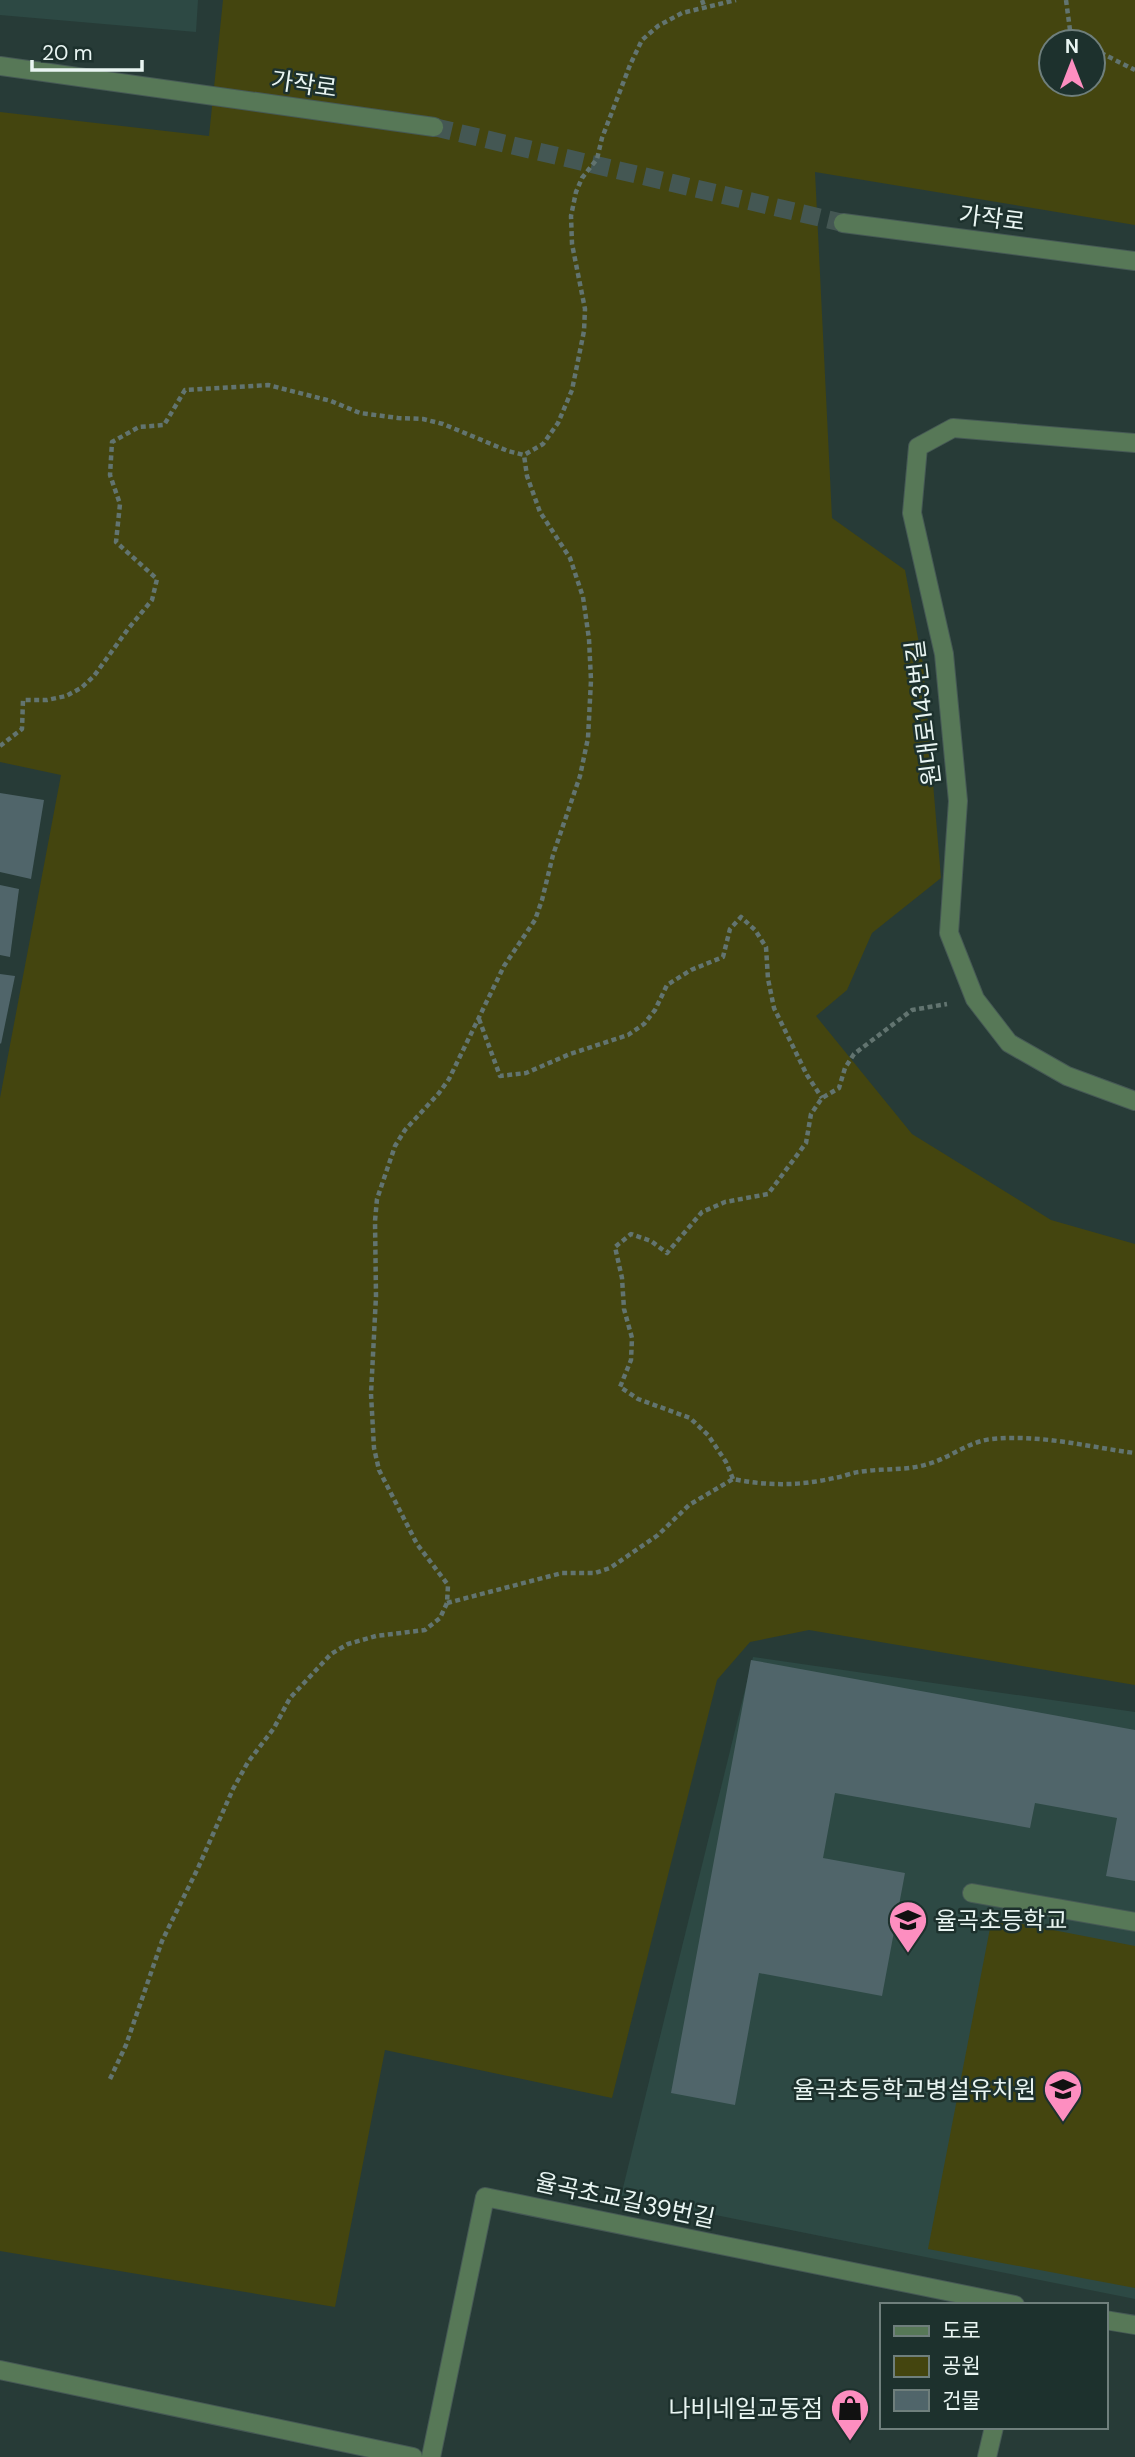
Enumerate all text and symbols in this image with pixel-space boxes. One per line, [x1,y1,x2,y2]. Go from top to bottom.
scale bar [32,28,142,72]
north arrow [1037,28,1107,98]
text: N [1065,34,1079,59]
text: 20 m [42,39,93,67]
street label: 가작로 [269,64,339,104]
street label: 가작로 [957,199,1027,237]
street label: 원대로143번길 [899,638,947,788]
school or university icon: 율곡초등학교 [887,1899,929,1954]
place label: 율곡초등학교 [935,1905,1067,1936]
school or university icon: 율곡초등학교병설유치원 [1042,2068,1084,2123]
place label: 율곡초등학교병설유치원 [793,2074,1036,2105]
street label: 율곡초교길39번길 [532,2166,718,2234]
legend [880,2303,1107,2429]
text: 도로 [942,2317,981,2345]
text: 공원 [942,2352,981,2380]
shop icon: 나비네일교동점 [829,2387,871,2442]
text: 건물 [942,2387,981,2415]
place label: 나비네일교동점 [668,2393,823,2424]

